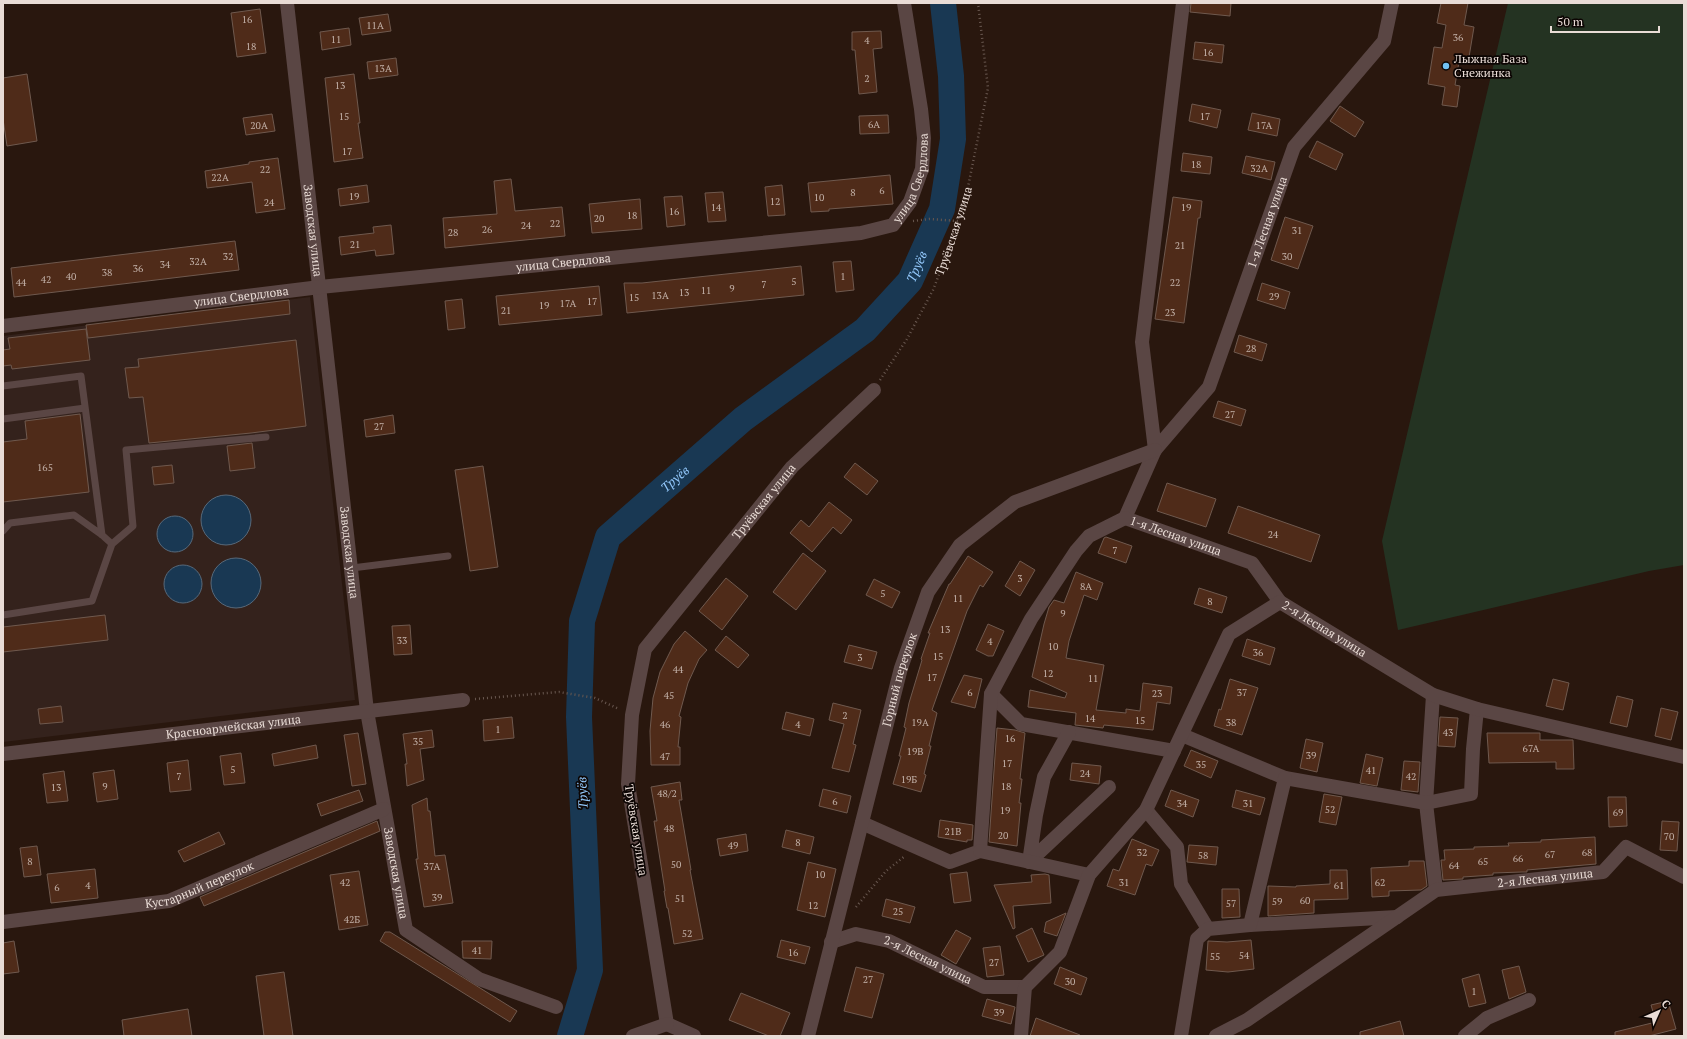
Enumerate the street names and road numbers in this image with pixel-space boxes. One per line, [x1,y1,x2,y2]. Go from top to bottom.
street label: улица Свердлова [889,133,931,226]
street label: 1-я Лесная улица [1244,174,1290,270]
street label: Заводская улица [301,184,326,277]
street label: Труёвская улица [931,186,975,278]
street label: улица Свердлова [514,250,611,274]
street label: улица Свердлова [192,283,289,310]
street label: Труёвская улица [729,461,799,542]
street label: Заводская улица [337,505,362,599]
street label: 1-я Лесная улица [1128,512,1224,559]
street label: 2-я Лесная улица [1280,597,1370,660]
street label: Горный переулок [879,630,920,728]
street label: Красноармейская улица [165,711,302,742]
street label: Труёвская улица [622,783,651,877]
street label: Заводская улица [381,826,412,920]
street label: Кустарный переулок [144,858,256,911]
street label: 2-я Лесная улица [1496,865,1594,890]
street label: 2-я Лесная улица [883,932,974,987]

